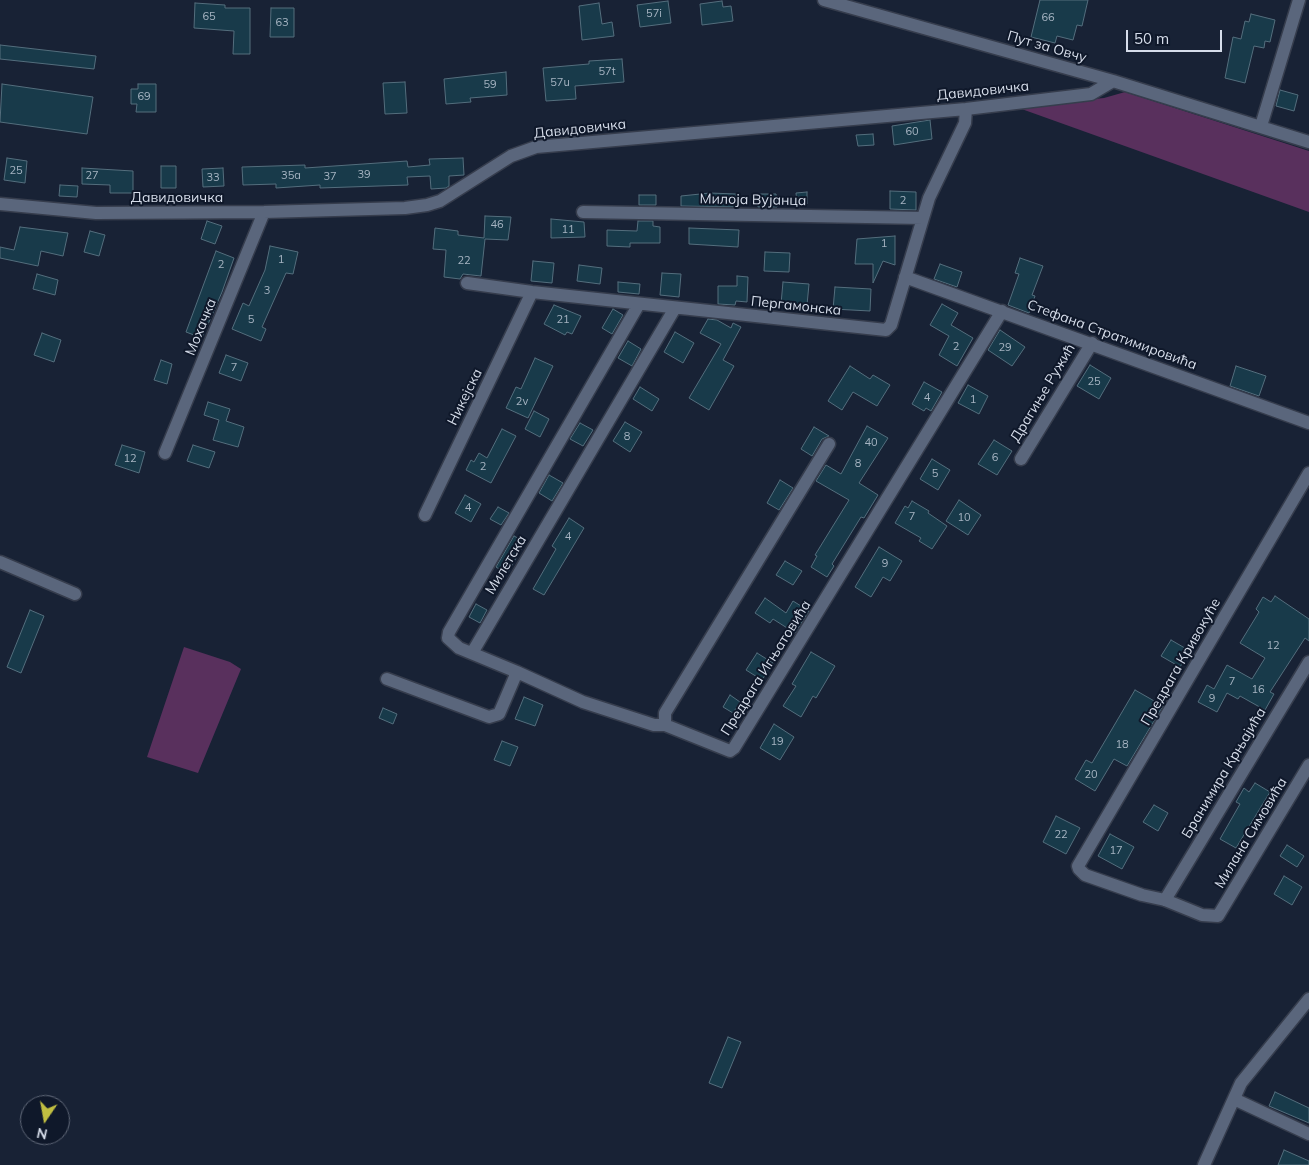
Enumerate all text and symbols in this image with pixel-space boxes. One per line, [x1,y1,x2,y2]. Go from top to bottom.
house number: 57i [646,7,662,21]
house number: 65 [202,10,216,24]
house number: 66 [1041,11,1055,25]
house number: 63 [275,16,289,30]
scale bar [1129,20,1225,52]
street label: Пут за Овчу [1005,28,1089,66]
text: 50 m [1134,29,1169,48]
house number: 57t [598,65,616,79]
house number: 57u [550,76,570,90]
house number: 59 [483,78,497,92]
street label: Давидовичка [936,78,1030,104]
house number: 69 [137,90,151,104]
street label: Давидовичка [533,116,627,142]
house number: 60 [905,125,919,139]
house number: 25 [9,164,23,178]
house number: 39 [357,168,371,182]
house number: 27 [85,169,99,183]
house number: 35a [281,169,301,183]
house number: 37 [323,170,337,184]
house number: 33 [206,171,220,185]
street label: Давидовичка [131,190,223,206]
street label: Милоја Вујанца [699,191,807,209]
house number: 2 [900,194,906,208]
house number: 46 [490,218,504,232]
house number: 11 [561,223,575,237]
house number: 1 [881,237,887,251]
house number: 1 [278,253,284,267]
house number: 22 [457,254,471,268]
house number: 2 [218,258,224,272]
house number: 3 [264,284,270,298]
street label: Пергамонска [750,293,842,319]
street label: Мохачка [182,296,220,358]
street label: Стефана Стратимировића [1025,296,1199,374]
house number: 5 [248,313,254,327]
house number: 21 [556,313,570,327]
house number: 2 [953,340,959,354]
house number: 29 [998,341,1012,355]
street label: Драгиње Ружић [1007,341,1079,445]
house number: 7 [231,361,237,375]
street label: Никејска [444,366,486,428]
house number: 25 [1087,375,1101,389]
house number: 4 [924,391,930,405]
house number: 1 [970,393,976,407]
house number: 2v [516,395,528,409]
house number: 8 [624,430,630,444]
house number: 40 [864,436,878,450]
house number: 6 [992,451,998,465]
house number: 12 [123,452,137,466]
house number: 8 [855,457,861,471]
house number: 2 [480,460,486,474]
house number: 5 [932,467,938,481]
house number: 4 [465,501,471,515]
house number: 7 [909,510,915,524]
house number: 10 [957,511,971,525]
house number: 4 [565,530,571,544]
street label: Милетска [482,532,530,598]
house number: 9 [882,557,888,571]
street label: Предрага Кривокуће [1138,595,1224,729]
street label: Предрага Игњатовића [717,597,815,739]
house number: 12 [1266,639,1280,653]
house number: 7 [1229,675,1235,689]
house number: 16 [1251,683,1265,697]
house number: 9 [1209,692,1215,706]
street label: Бранимира Крњајића [1178,705,1270,841]
house number: 19 [770,735,784,749]
house number: 18 [1115,738,1129,752]
house number: 20 [1084,768,1098,782]
street label: Милана Симовића [1211,775,1291,891]
house number: 22 [1054,828,1068,842]
house number: 17 [1109,844,1123,858]
north arrow [20,1095,70,1145]
text: N [35,1124,49,1144]

